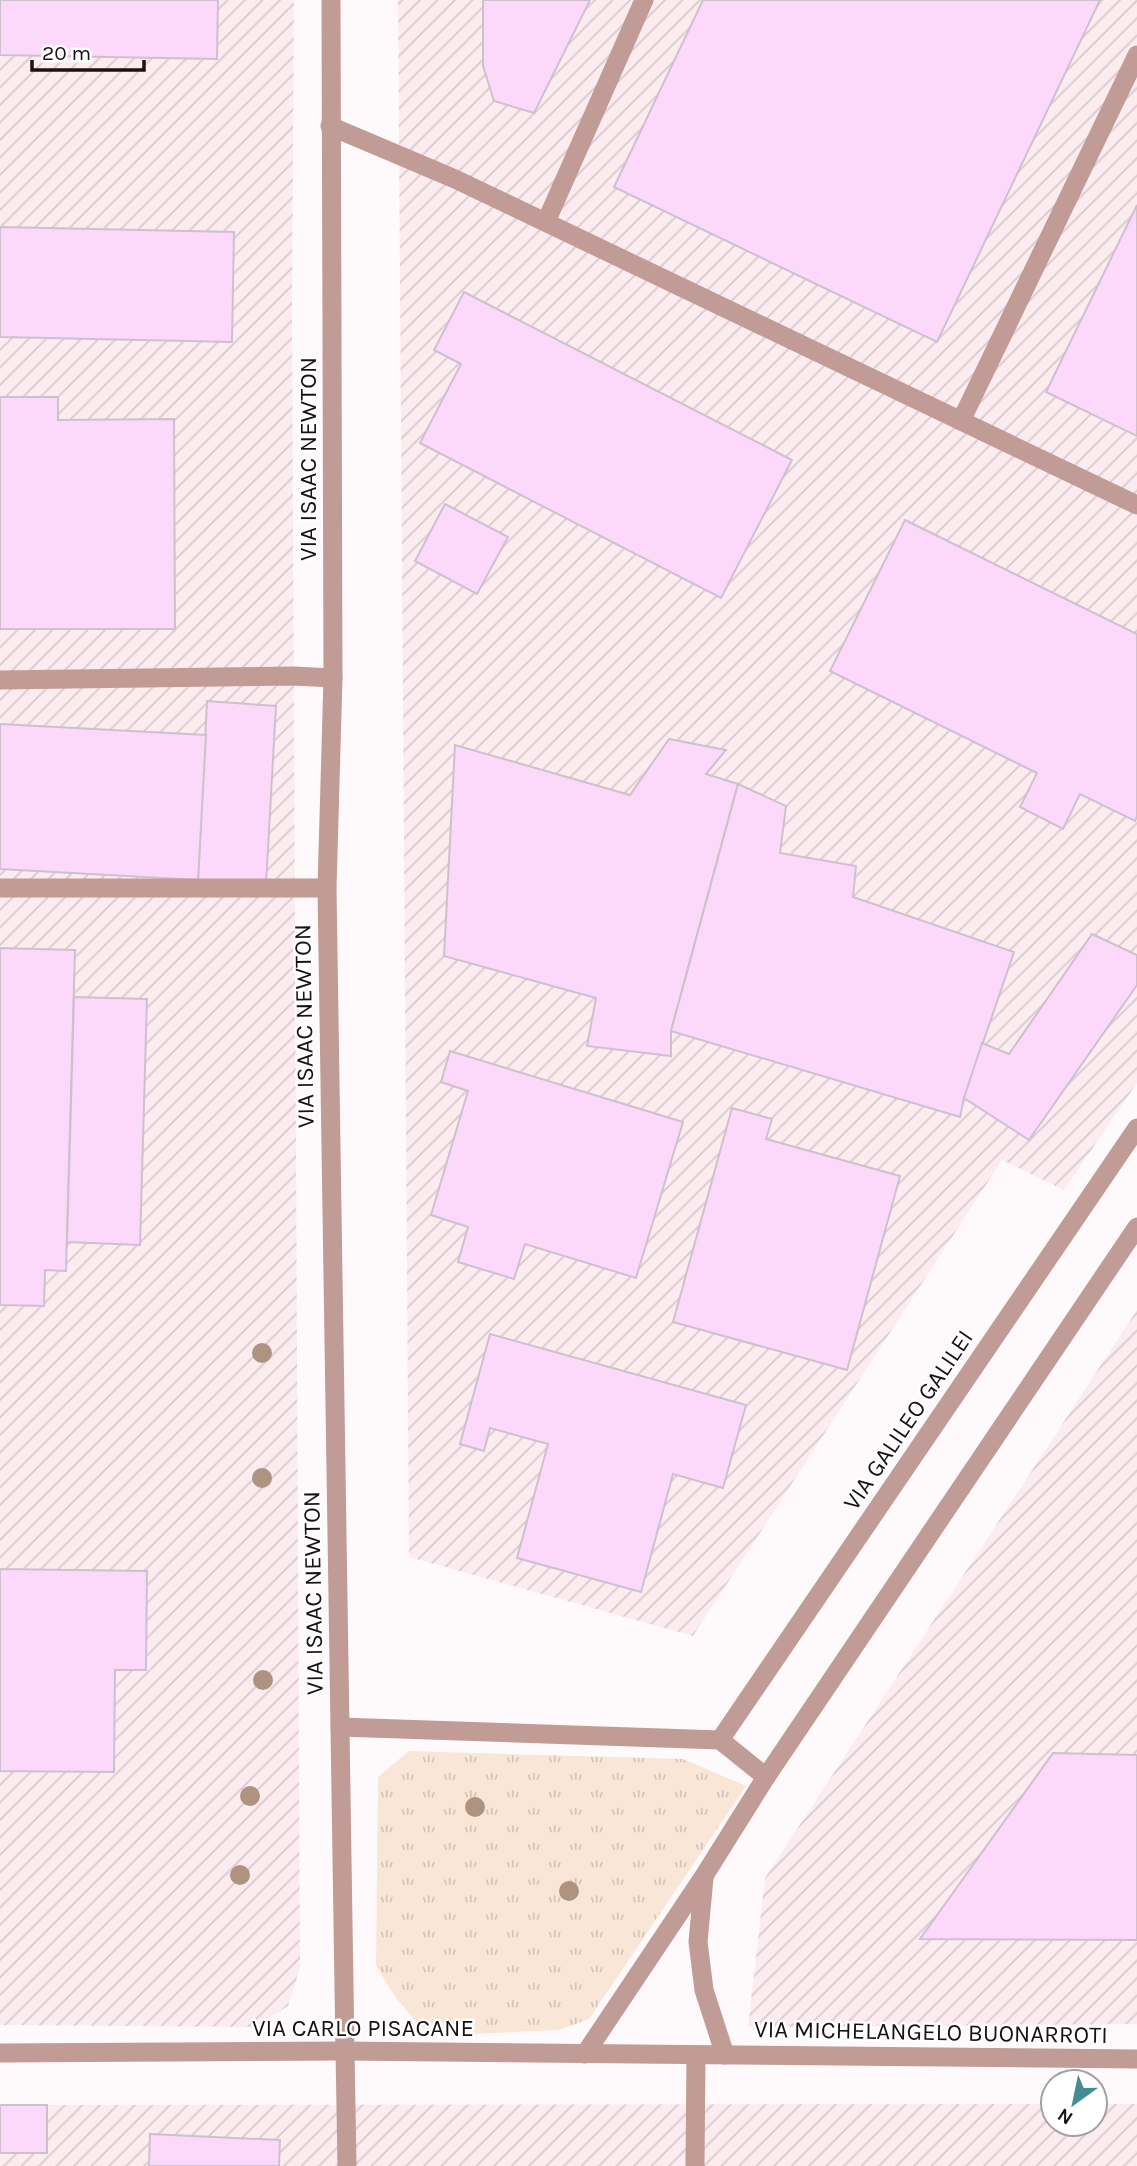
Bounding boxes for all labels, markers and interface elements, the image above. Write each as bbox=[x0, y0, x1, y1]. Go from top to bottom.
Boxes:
scale bar bbox=[32, 28, 144, 72]
text: 20 m bbox=[42, 41, 91, 65]
street label: VIA ISAAC NEWTON bbox=[294, 357, 322, 561]
street label: VIA ISAAC NEWTON bbox=[288, 924, 320, 1128]
street label: VIA GALILEO GALILEI bbox=[837, 1325, 979, 1515]
street label: VIA ISAAC NEWTON bbox=[297, 1491, 329, 1695]
street label: VIA CARLO PISACANE bbox=[252, 2014, 474, 2042]
street label: VIA MICHELANGELO BUONARROTI bbox=[754, 2015, 1108, 2049]
north arrow bbox=[1039, 2068, 1109, 2138]
text: N bbox=[1054, 2103, 1077, 2129]

